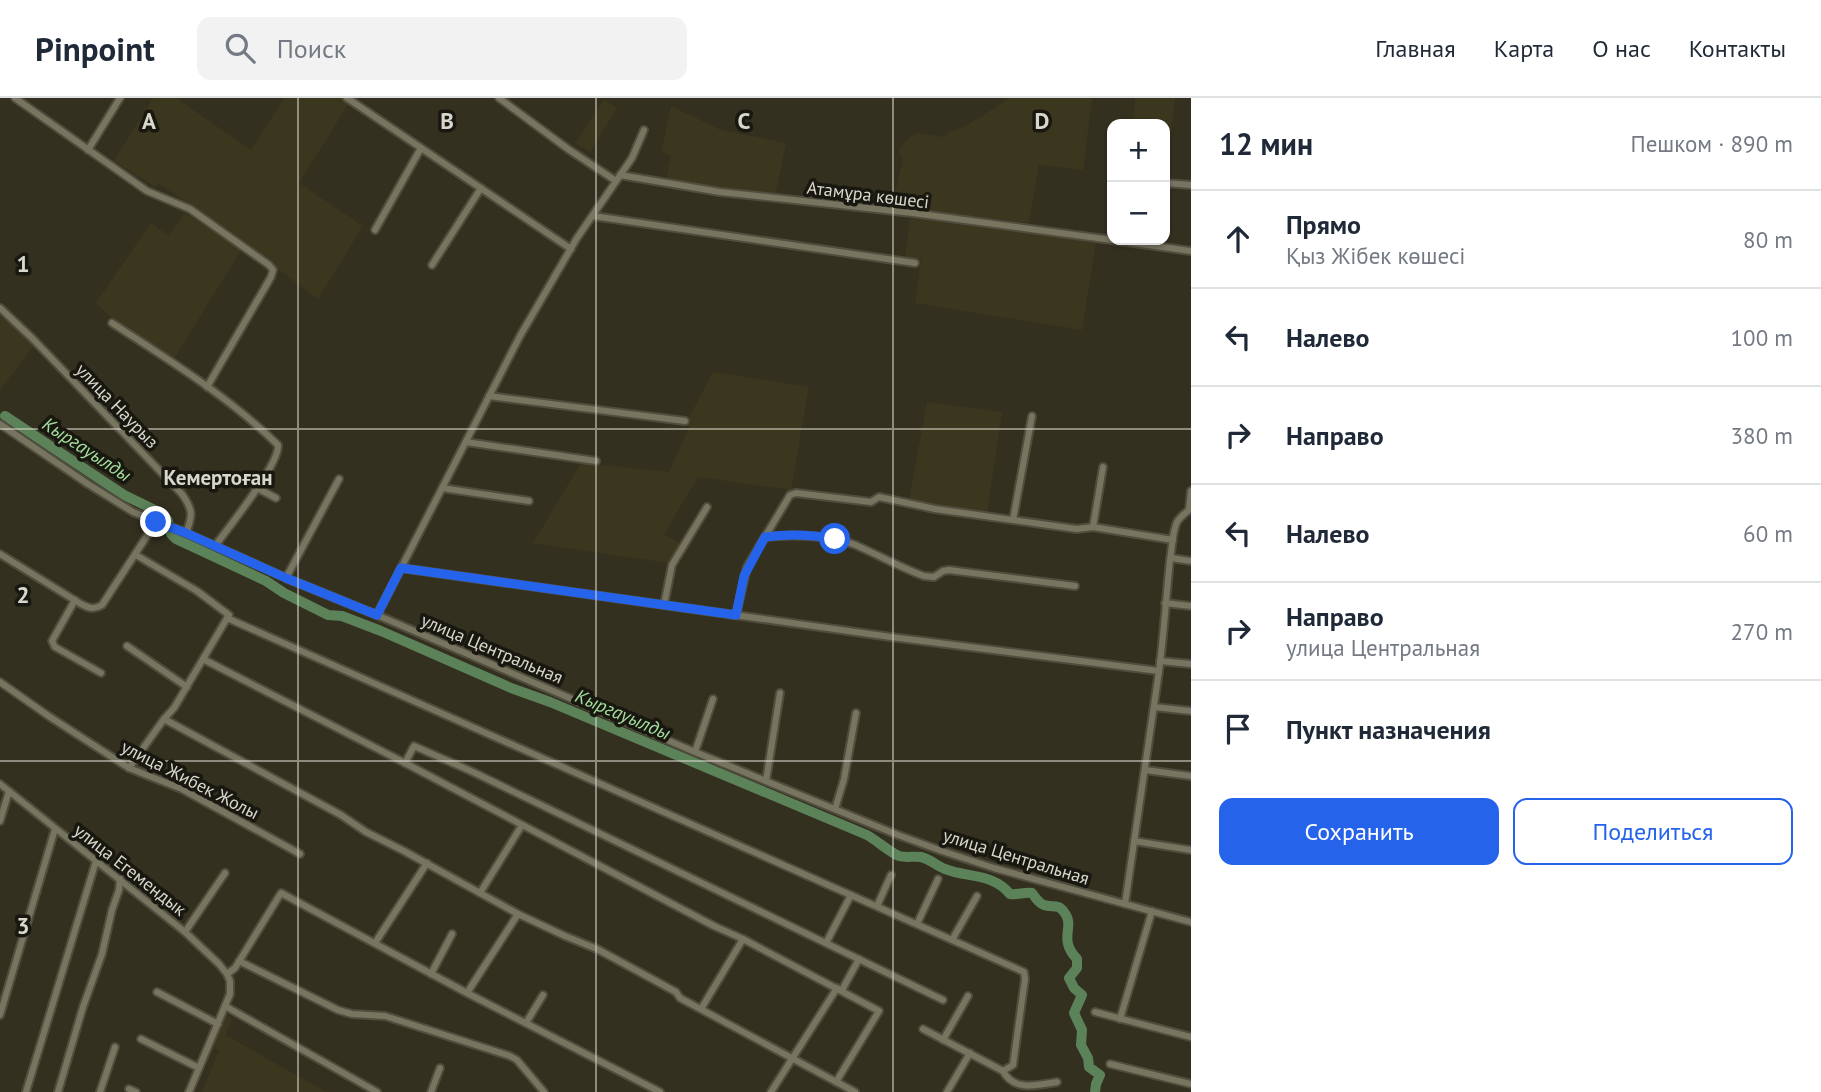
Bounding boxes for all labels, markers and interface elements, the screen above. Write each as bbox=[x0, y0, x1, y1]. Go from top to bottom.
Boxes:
search box bbox=[197, 17, 687, 80]
text: Pinpoint bbox=[35, 27, 155, 70]
icon: search bbox=[221, 29, 259, 67]
text: Поиск bbox=[277, 32, 346, 65]
text: Главная bbox=[1375, 33, 1456, 64]
text: Карта bbox=[1494, 33, 1554, 64]
text: О нас bbox=[1592, 33, 1651, 64]
text: Контакты bbox=[1689, 33, 1786, 64]
text: A bbox=[142, 106, 156, 135]
text: B bbox=[440, 106, 454, 135]
text: C bbox=[738, 106, 751, 135]
text: D bbox=[1035, 106, 1049, 135]
map controls bbox=[1107, 119, 1170, 245]
button: + bbox=[1107, 119, 1170, 182]
text: 12 мин bbox=[1219, 124, 1313, 163]
text: Пешком · 890 m bbox=[1630, 129, 1793, 158]
street label: Атамұра көшесі bbox=[806, 176, 931, 213]
button: − bbox=[1107, 182, 1170, 245]
text: Прямо bbox=[1286, 208, 1361, 241]
icon: ahead bbox=[1219, 220, 1257, 258]
text: 80 m bbox=[1743, 225, 1793, 254]
text: Қыз Жібек көшесі bbox=[1286, 241, 1465, 270]
text: 1 bbox=[16, 249, 30, 278]
icon: left bbox=[1219, 318, 1257, 356]
text: Налево bbox=[1286, 321, 1370, 354]
text: 100 m bbox=[1731, 323, 1793, 352]
street label: улица Наурыз bbox=[71, 358, 164, 453]
water label: Кыргауылды bbox=[38, 411, 136, 487]
icon: right bbox=[1219, 416, 1257, 454]
text: Направо bbox=[1286, 419, 1384, 452]
text: 380 m bbox=[1731, 421, 1793, 450]
district label: Кемертоған bbox=[163, 464, 273, 491]
route end bbox=[140, 506, 171, 537]
icon: left bbox=[1219, 514, 1257, 552]
text: Налево bbox=[1286, 517, 1370, 550]
text: 60 m bbox=[1743, 519, 1793, 548]
route start bbox=[819, 523, 850, 554]
text: 2 bbox=[16, 580, 30, 609]
text: Направо bbox=[1286, 600, 1384, 633]
street label: улица Центральная bbox=[418, 608, 567, 689]
icon: right bbox=[1219, 612, 1257, 650]
text: 270 m bbox=[1731, 617, 1793, 646]
text: улица Центральная bbox=[1286, 633, 1480, 662]
water label: Кыргауылды bbox=[572, 683, 674, 745]
icon: arrive bbox=[1219, 710, 1257, 748]
text: Пункт назначения bbox=[1286, 713, 1491, 746]
street label: улица Жибек Жолы bbox=[118, 735, 263, 824]
button: Сохранить bbox=[1219, 798, 1499, 865]
button: Поделиться bbox=[1513, 798, 1793, 865]
street label: улица Егемендык bbox=[69, 819, 191, 921]
street label: улица Центральная bbox=[940, 823, 1092, 890]
text: 3 bbox=[16, 911, 30, 940]

